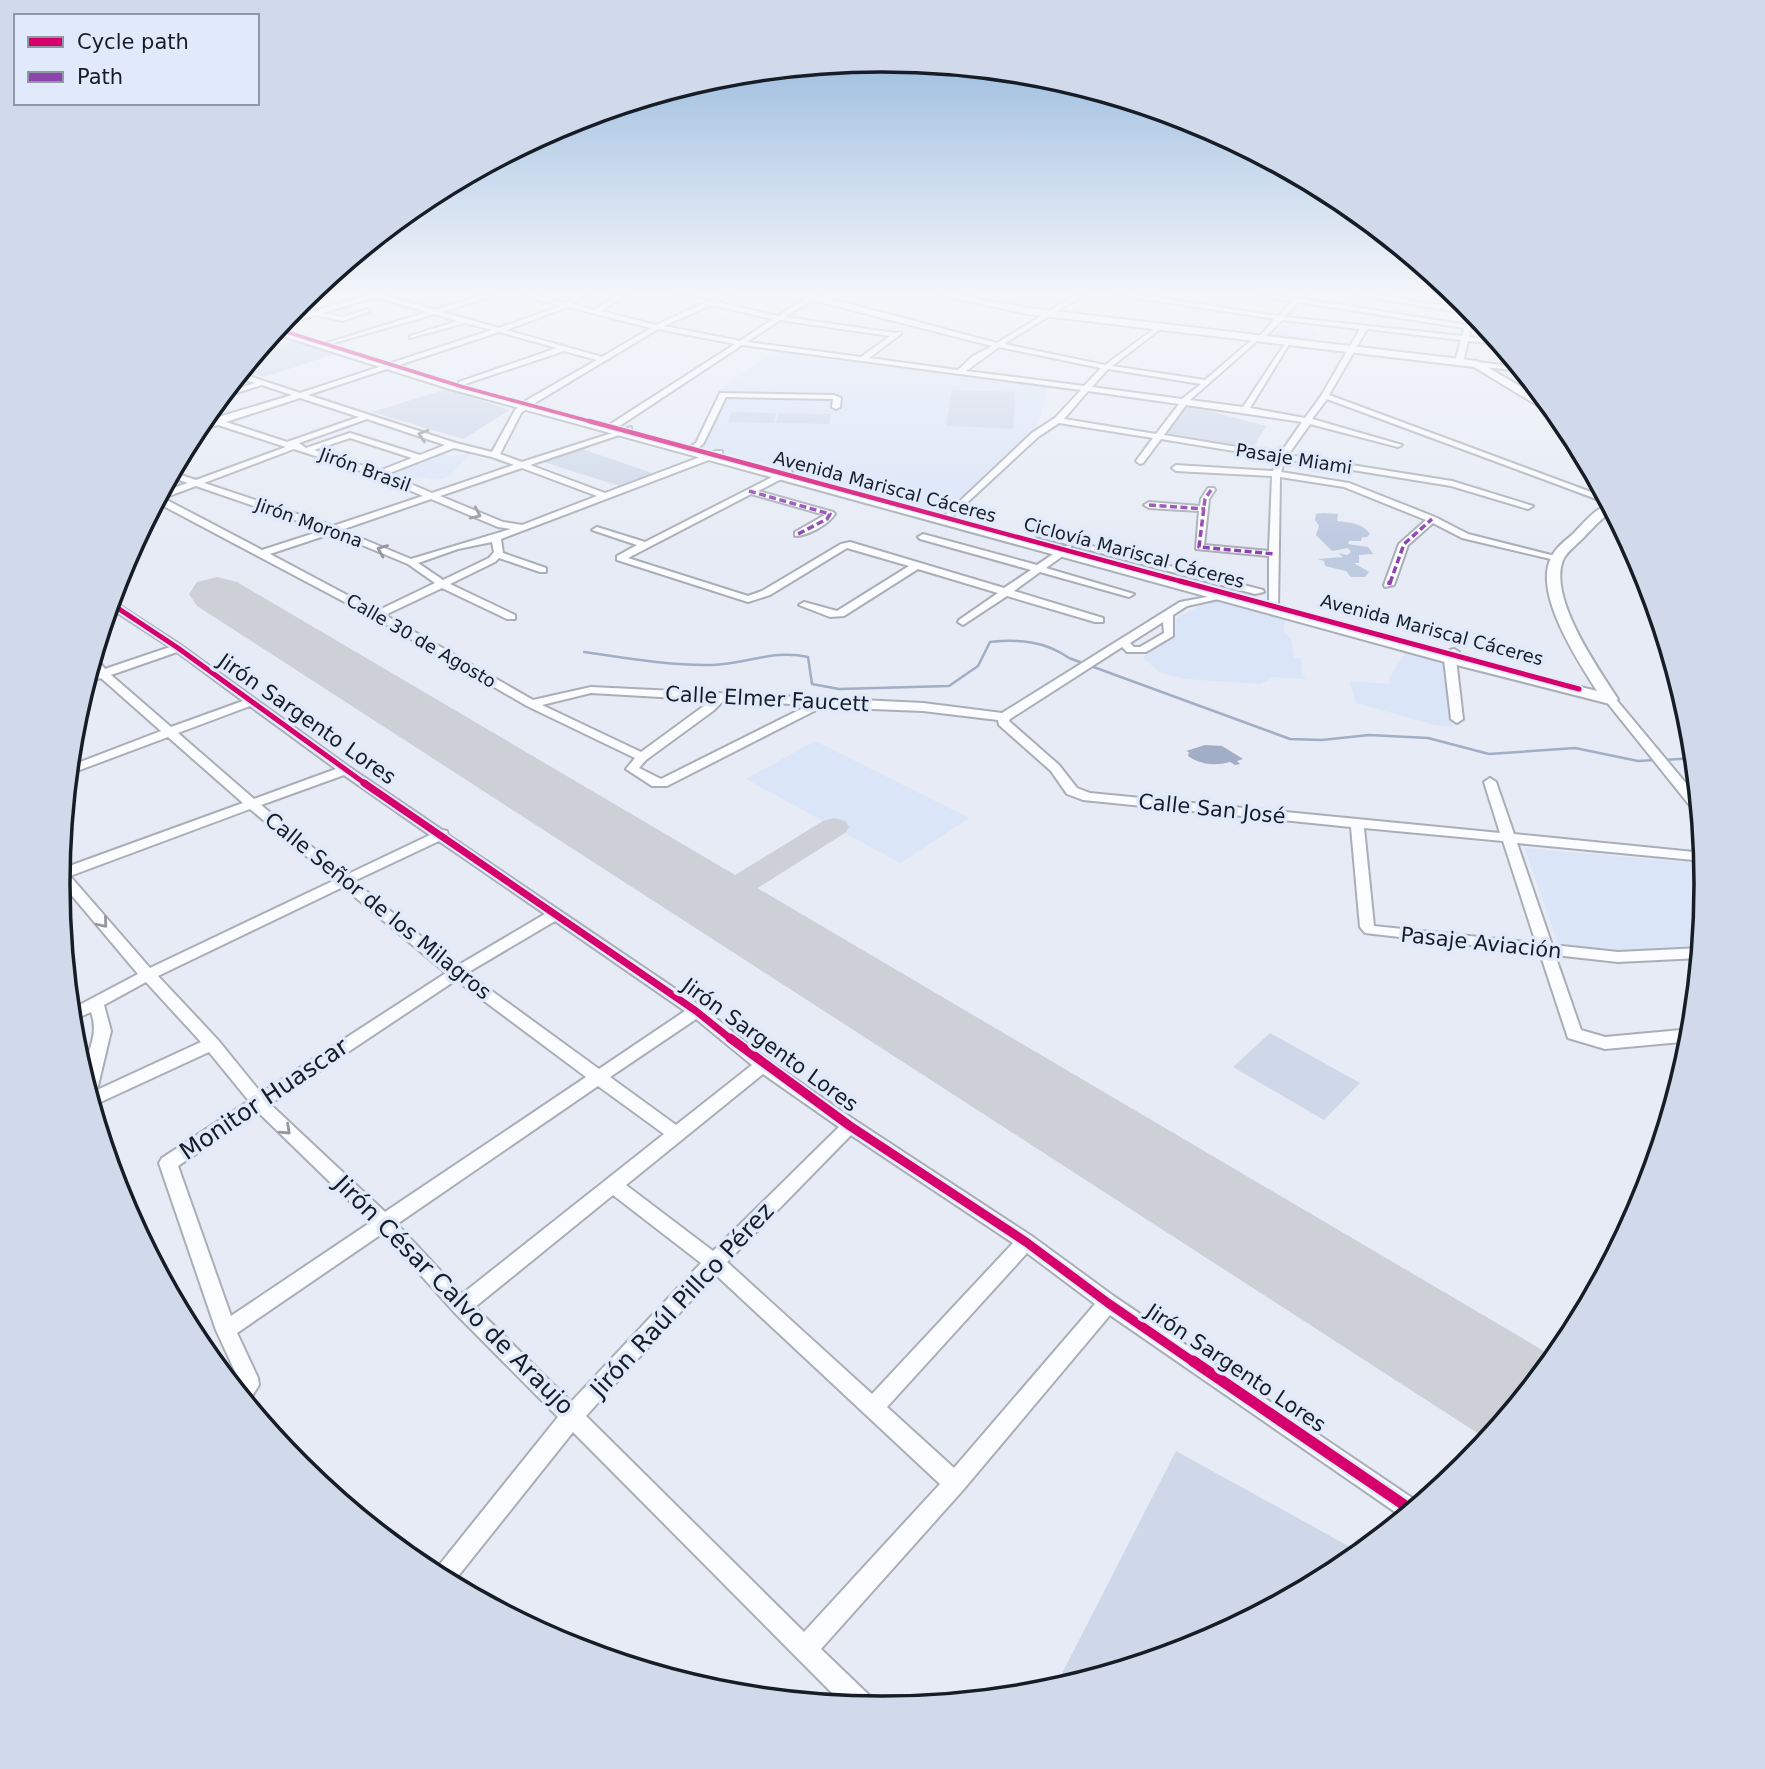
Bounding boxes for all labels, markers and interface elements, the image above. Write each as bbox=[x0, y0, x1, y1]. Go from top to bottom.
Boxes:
legend bbox=[14, 14, 259, 105]
text: Cycle path bbox=[77, 30, 189, 54]
text: Path bbox=[77, 65, 123, 89]
one-way arrow bbox=[418, 429, 430, 444]
street label: Pasaje Miami bbox=[1234, 439, 1354, 478]
street label: Jirón Brasil bbox=[316, 443, 414, 496]
street label: Avenida Mariscal Cáceres bbox=[772, 447, 999, 526]
street label: Jirón Morona bbox=[252, 493, 366, 552]
one-way arrow bbox=[469, 506, 481, 520]
street label: Ciclovía Mariscal Cáceres bbox=[1021, 513, 1247, 592]
one-way arrow bbox=[376, 545, 388, 559]
street label: Calle 30 de Agosto bbox=[343, 589, 500, 692]
street label: Avenida Mariscal Cáceres bbox=[1319, 590, 1546, 669]
street label: Jirón Sargento Lores bbox=[212, 648, 400, 789]
street label: Calle Elmer Faucett bbox=[665, 682, 869, 716]
street label: Calle San José bbox=[1137, 789, 1287, 829]
street label: Calle Señor de los Milagros bbox=[260, 807, 496, 1005]
one-way arrow bbox=[95, 915, 107, 928]
street label: Pasaje Aviación bbox=[1399, 923, 1563, 963]
street label: Jirón Sargento Lores bbox=[676, 972, 862, 1117]
street label: Monitor Huascar bbox=[174, 1032, 354, 1166]
one-way arrow bbox=[278, 1121, 291, 1134]
street label: Jirón César Calvo de Araujo bbox=[327, 1168, 579, 1420]
street label: Jirón Raúl Pillco Pérez bbox=[583, 1197, 779, 1404]
street label: Jirón Sargento Lores bbox=[1140, 1298, 1330, 1437]

